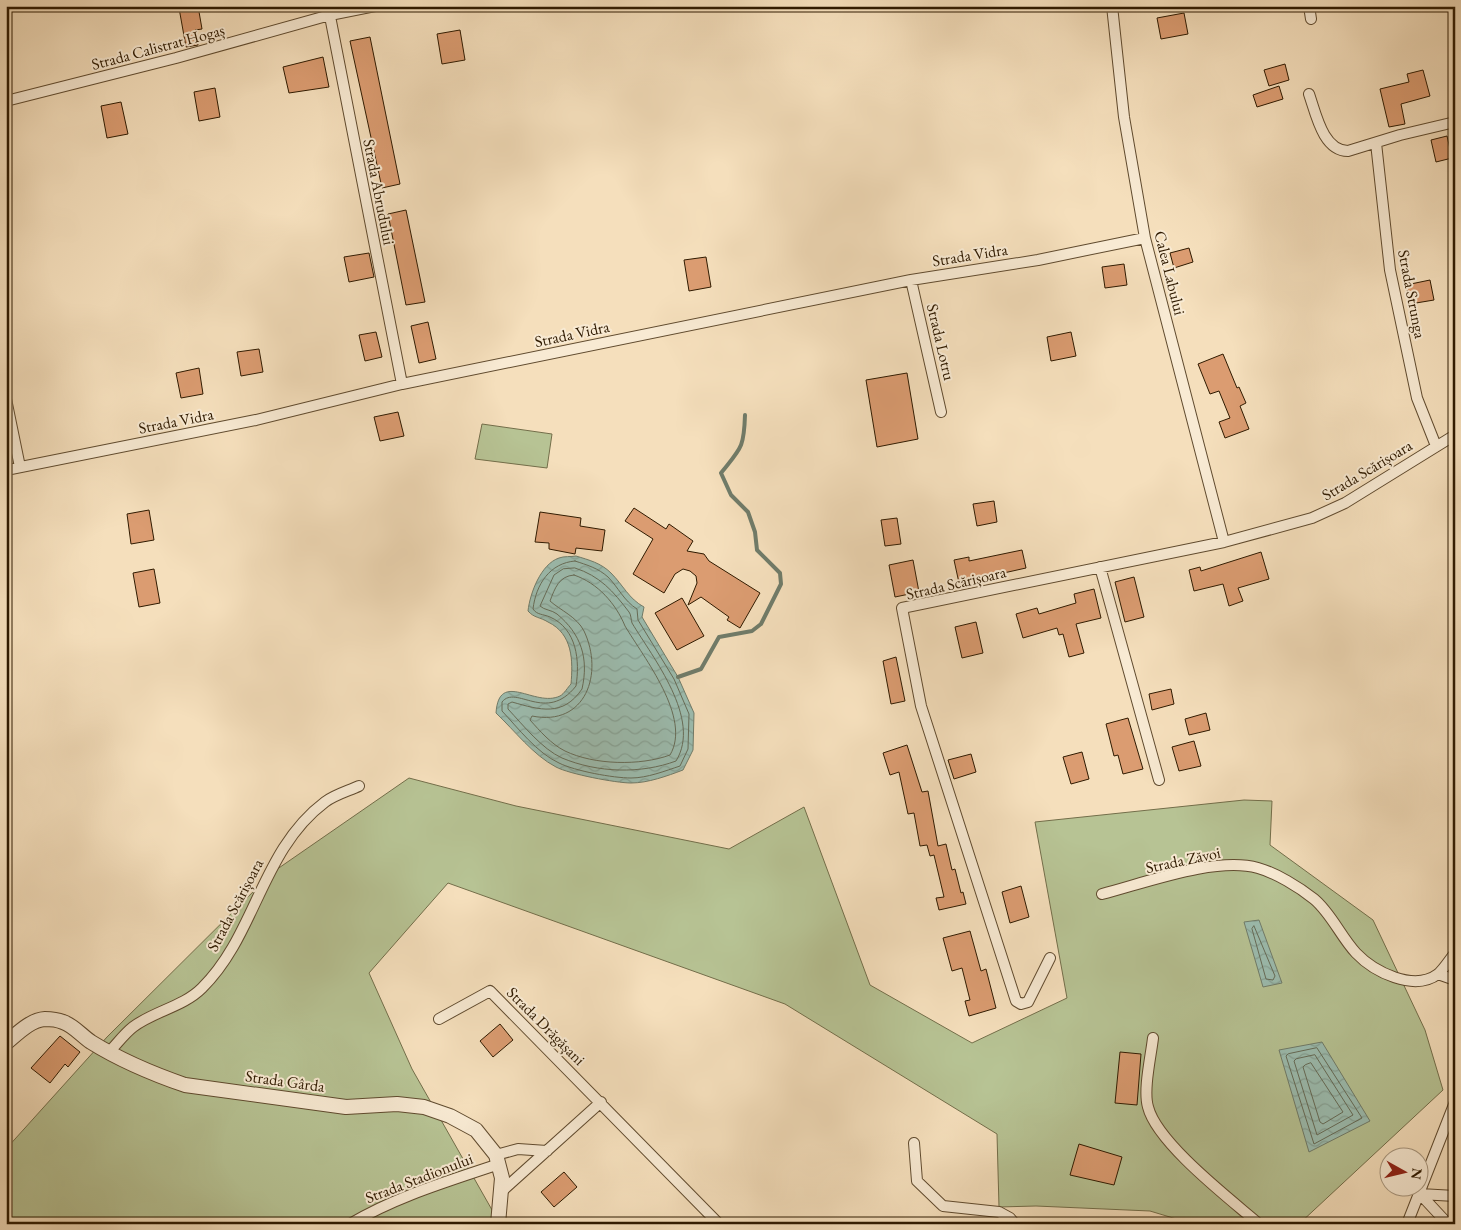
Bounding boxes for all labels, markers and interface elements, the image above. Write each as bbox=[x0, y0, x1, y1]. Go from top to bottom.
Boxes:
street label: Strada Calistrat Hogaș bbox=[89, 19, 227, 75]
street label: Strada Abrudului bbox=[358, 137, 400, 247]
street label: Calea Labului bbox=[1149, 229, 1191, 317]
street label: Strada Vidra bbox=[931, 239, 1010, 271]
street label: Strada Strunga bbox=[1393, 248, 1431, 341]
street label: Strada Lotru bbox=[922, 302, 960, 383]
street label: Strada Vidra bbox=[533, 316, 612, 352]
street label: Strada Vidra bbox=[137, 403, 216, 439]
street label: Strada Scărișoara bbox=[1318, 434, 1417, 505]
street label: Strada Scărișoara bbox=[904, 561, 1009, 605]
street label: Strada Zăvoi bbox=[1144, 842, 1222, 878]
street label: Strada Scărișoara bbox=[202, 854, 269, 955]
street label: Strada Drăgășani bbox=[502, 982, 590, 1070]
street label: Strada Gârda bbox=[244, 1065, 327, 1097]
street label: Strada Stadionului bbox=[362, 1148, 476, 1208]
north arrow bbox=[1378, 1148, 1428, 1198]
text: N bbox=[1407, 1167, 1427, 1181]

